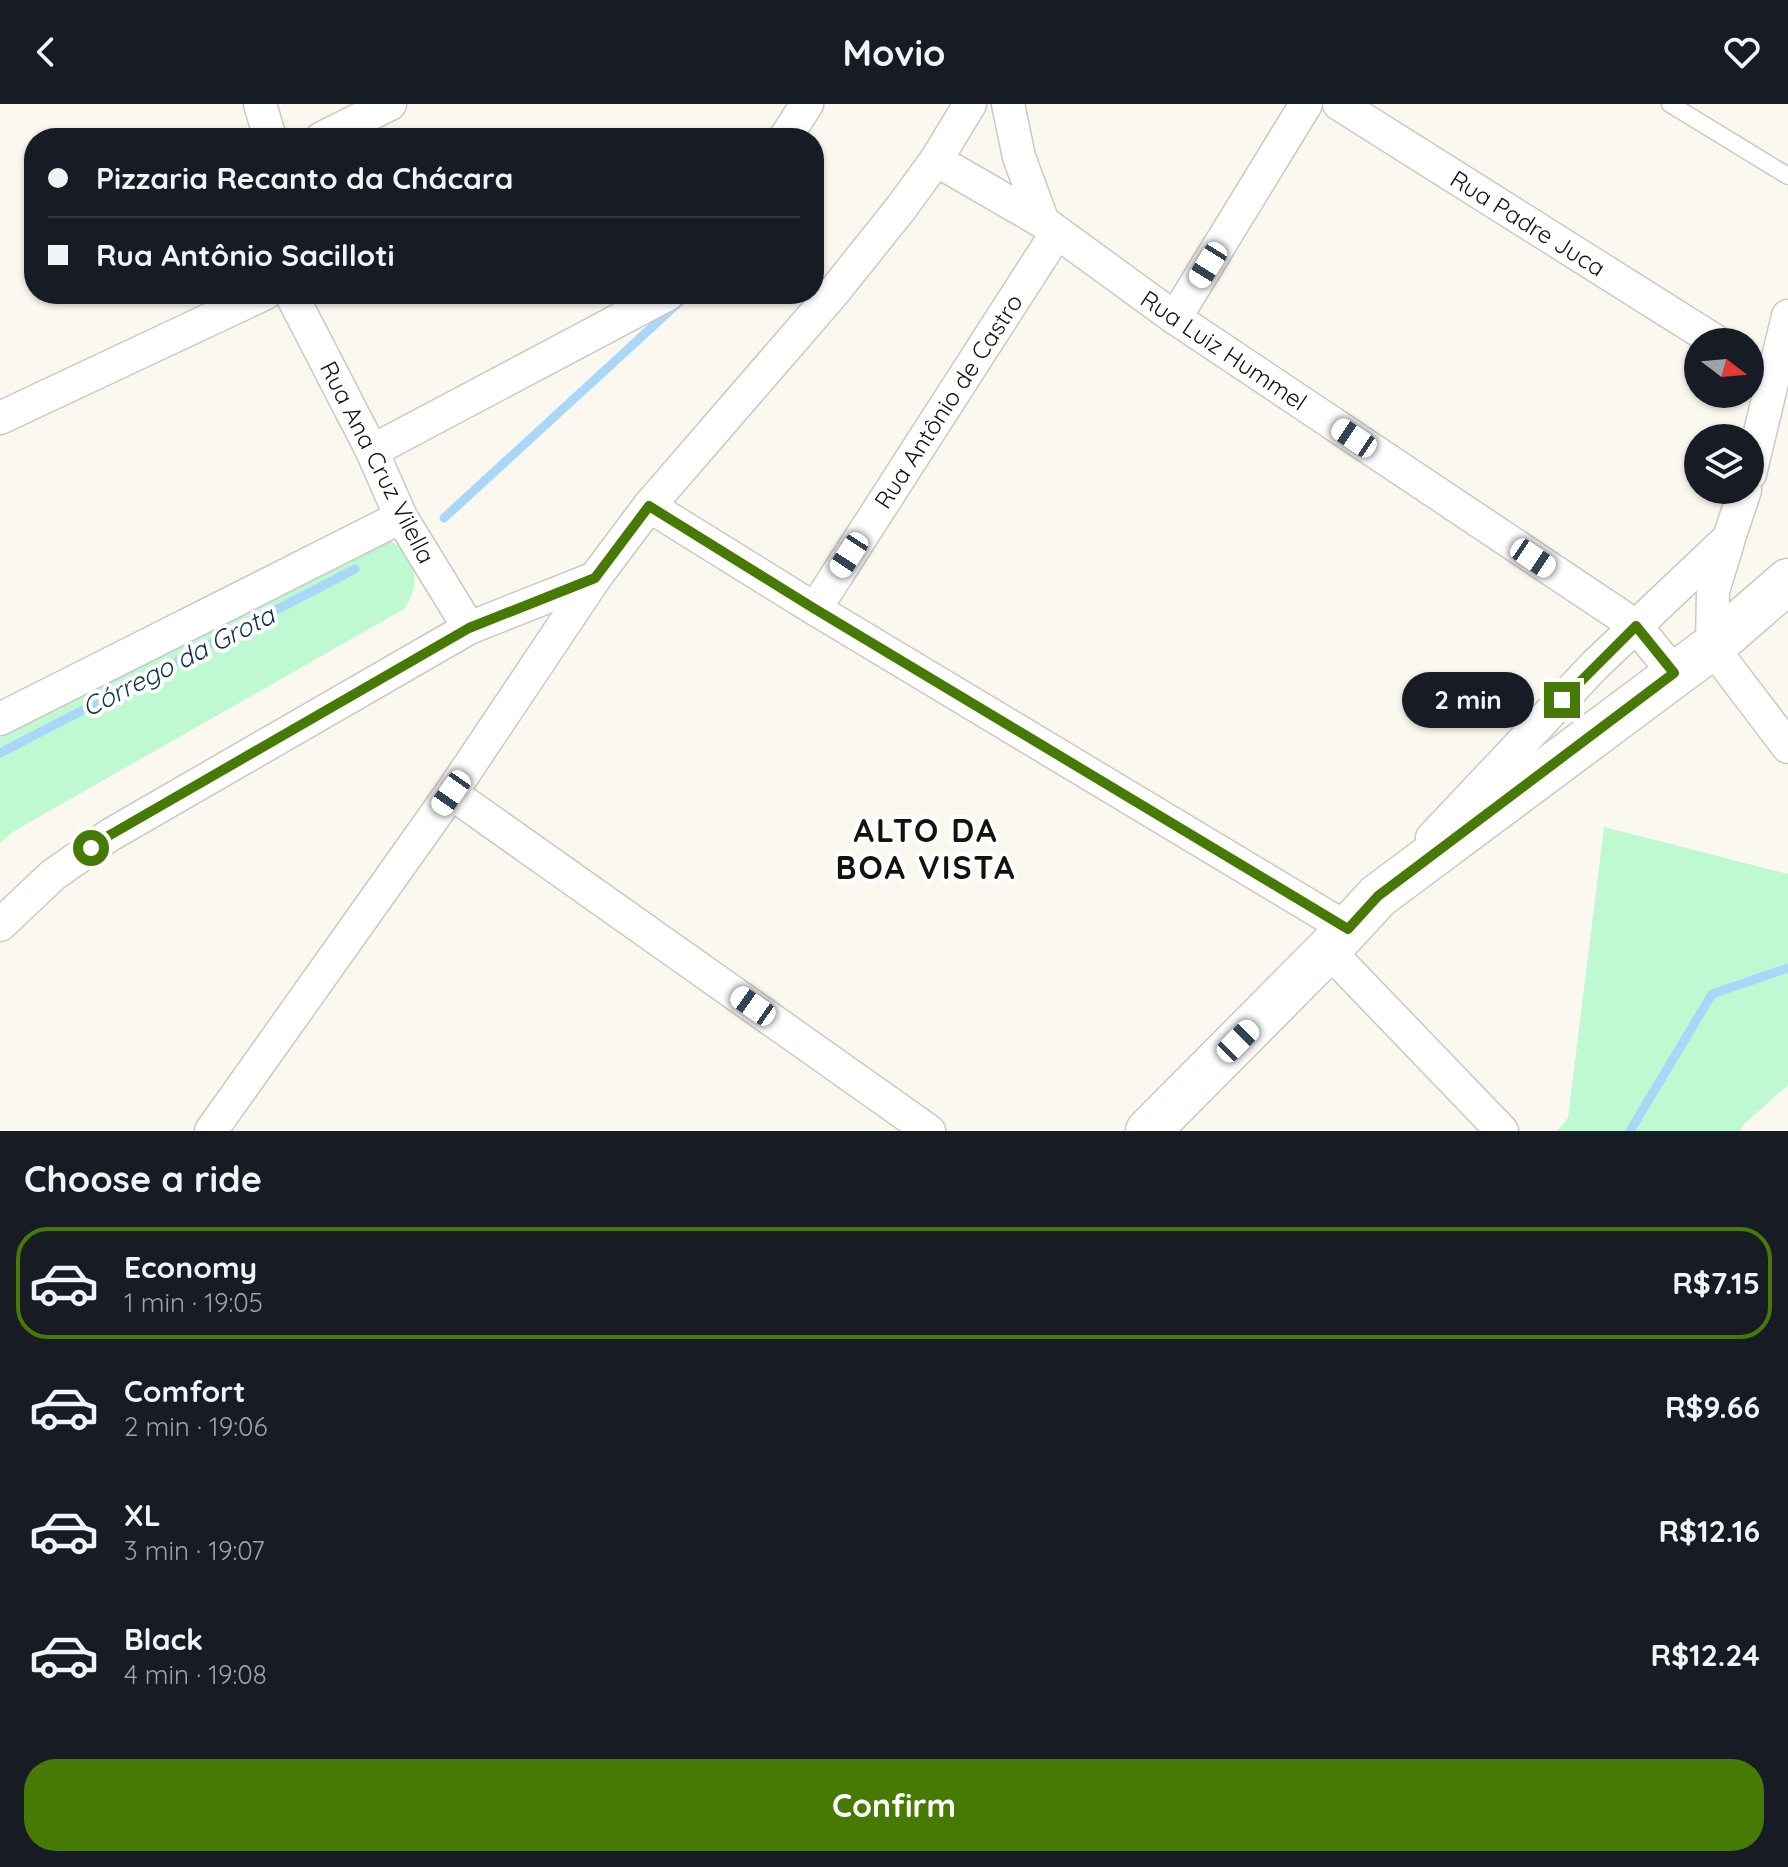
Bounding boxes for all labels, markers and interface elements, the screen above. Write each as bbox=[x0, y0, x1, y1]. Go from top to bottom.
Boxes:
icon: back bbox=[24, 30, 68, 74]
text: Movio bbox=[843, 30, 945, 75]
icon: heart bbox=[1720, 30, 1764, 74]
text: Pizzaria Recanto da Chácara bbox=[96, 159, 513, 197]
street label: Rua Padre Juca bbox=[1445, 163, 1611, 283]
text: Rua Antônio Sacilloti bbox=[96, 236, 395, 274]
car bbox=[1185, 238, 1231, 292]
street label: Rua Luiz Hummel bbox=[1135, 283, 1313, 417]
street label: Rua Antônio de Castro bbox=[867, 288, 1029, 514]
north arrow bbox=[1684, 328, 1764, 408]
map controls bbox=[1684, 328, 1764, 504]
street label: Rua Ana Cruz Vilella bbox=[314, 356, 442, 568]
car bbox=[1327, 415, 1381, 461]
button: layers bbox=[1684, 424, 1764, 504]
car bbox=[826, 528, 872, 582]
car bbox=[1506, 535, 1560, 581]
water label: Córrego da Grota bbox=[76, 598, 281, 724]
callout: 2 min bbox=[1402, 672, 1534, 728]
route end bbox=[1544, 682, 1580, 718]
text: 2 min bbox=[1434, 683, 1502, 716]
car bbox=[427, 766, 475, 820]
district label: ALTO DA BOA VISTA bbox=[836, 810, 1016, 887]
route start bbox=[73, 830, 109, 866]
car bbox=[726, 982, 780, 1030]
car bbox=[1213, 1016, 1263, 1066]
text: Choose a ride bbox=[24, 1156, 262, 1201]
icon: car bbox=[28, 1247, 100, 1319]
text: Economy bbox=[124, 1248, 257, 1286]
text: R$7.15 bbox=[1672, 1264, 1760, 1302]
text: 1 min · 19:05 bbox=[124, 1286, 263, 1319]
icon: car bbox=[28, 1371, 100, 1443]
text: Comfort bbox=[124, 1372, 245, 1410]
text: R$9.66 bbox=[1665, 1388, 1760, 1426]
text: 2 min · 19:06 bbox=[124, 1410, 268, 1443]
icon: car bbox=[28, 1495, 100, 1567]
text: XL bbox=[124, 1496, 161, 1534]
text: R$12.16 bbox=[1659, 1512, 1760, 1550]
text: 3 min · 19:07 bbox=[124, 1534, 265, 1567]
icon: car bbox=[28, 1619, 100, 1691]
text: Black bbox=[124, 1620, 203, 1658]
text: R$12.24 bbox=[1651, 1636, 1760, 1674]
text: 4 min · 19:08 bbox=[124, 1658, 267, 1691]
button: Confirm bbox=[24, 1759, 1764, 1851]

